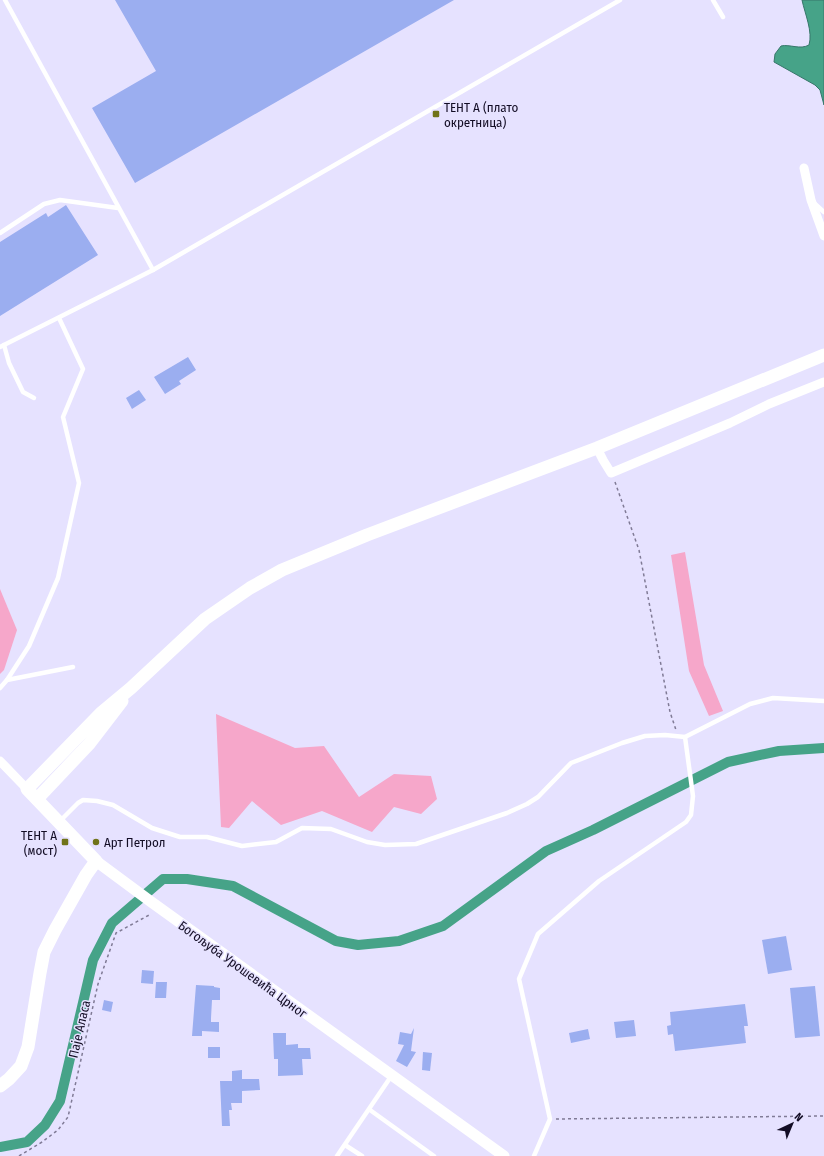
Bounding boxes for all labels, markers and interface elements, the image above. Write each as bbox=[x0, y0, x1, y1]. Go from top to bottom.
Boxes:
place label: ТЕНТ А (плато окретница) bbox=[444, 100, 518, 130]
marker: ТЕНТ А (плато окретница) bbox=[431, 109, 441, 119]
place label: ТЕНТ А (мост) bbox=[21, 828, 57, 858]
place label: Арт Петрол bbox=[104, 835, 165, 850]
marker: ТЕНТ А (мост) bbox=[60, 837, 70, 847]
marker: Арт Петрол bbox=[91, 837, 101, 847]
street label: Богољуба Урошевића Црног bbox=[176, 918, 310, 1021]
street label: Паје Аласа bbox=[66, 999, 93, 1059]
north arrow bbox=[772, 1104, 812, 1144]
text: N bbox=[792, 1110, 805, 1124]

